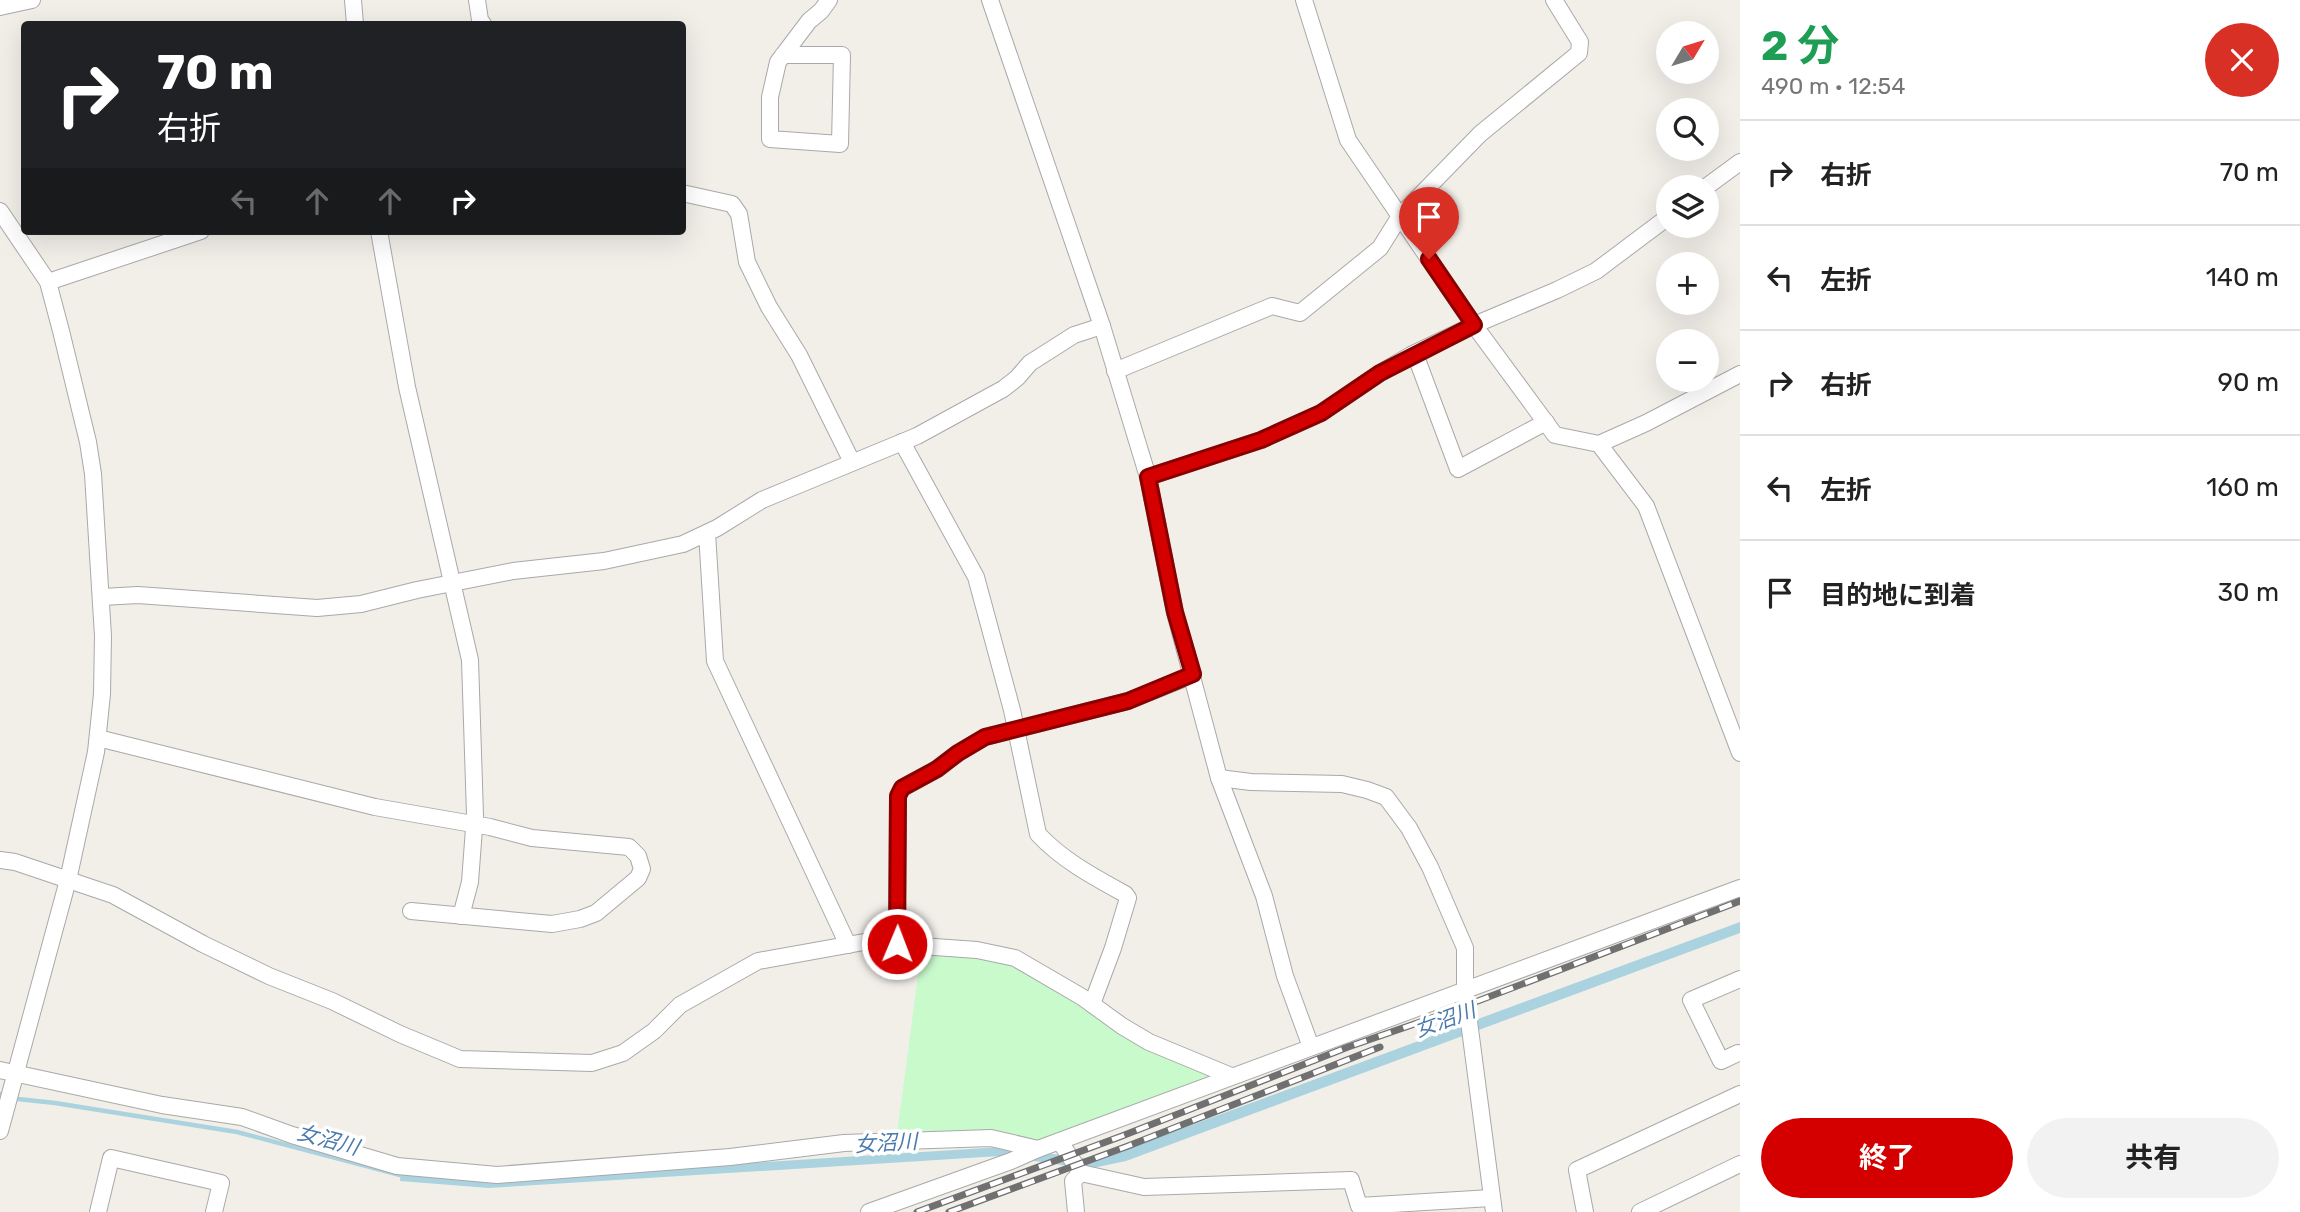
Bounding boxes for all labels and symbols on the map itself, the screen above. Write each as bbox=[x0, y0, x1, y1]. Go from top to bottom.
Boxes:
north arrow bbox=[1656, 21, 1718, 84]
pin bbox=[1399, 187, 1459, 259]
position arrow bbox=[860, 907, 934, 981]
water label: 女沼川 bbox=[1411, 996, 1481, 1042]
water label: 女沼川 bbox=[294, 1119, 364, 1160]
water label: 女沼川 bbox=[854, 1128, 920, 1157]

